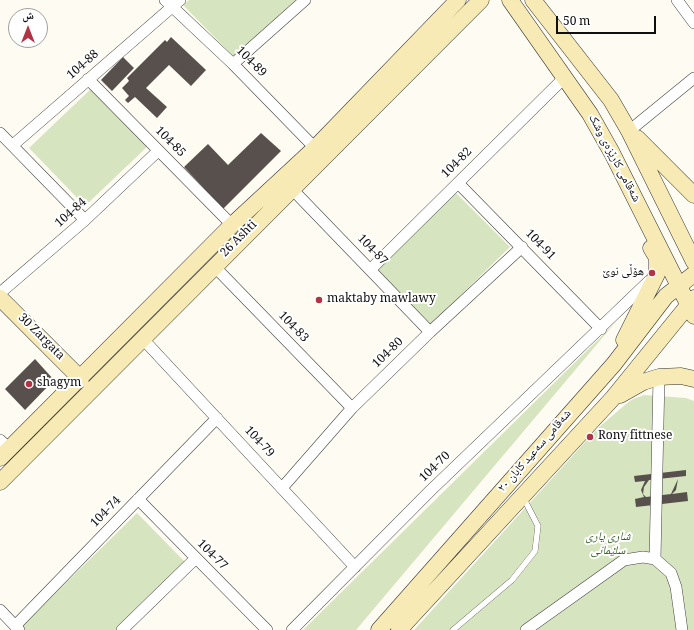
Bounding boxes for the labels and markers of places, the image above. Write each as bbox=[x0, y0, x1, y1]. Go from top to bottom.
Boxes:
place label: ھۆڵی نوێ bbox=[603, 266, 644, 280]
marker: ھۆڵی نوێ bbox=[647, 268, 657, 278]
place label: maktaby mawlawy bbox=[327, 293, 436, 307]
marker: maktaby mawlawy bbox=[314, 295, 324, 305]
place label: shagym bbox=[37, 377, 81, 391]
marker: shagym bbox=[24, 379, 34, 389]
place label: Rony fittnese bbox=[598, 430, 672, 444]
marker: Rony fittnese bbox=[585, 432, 595, 442]

